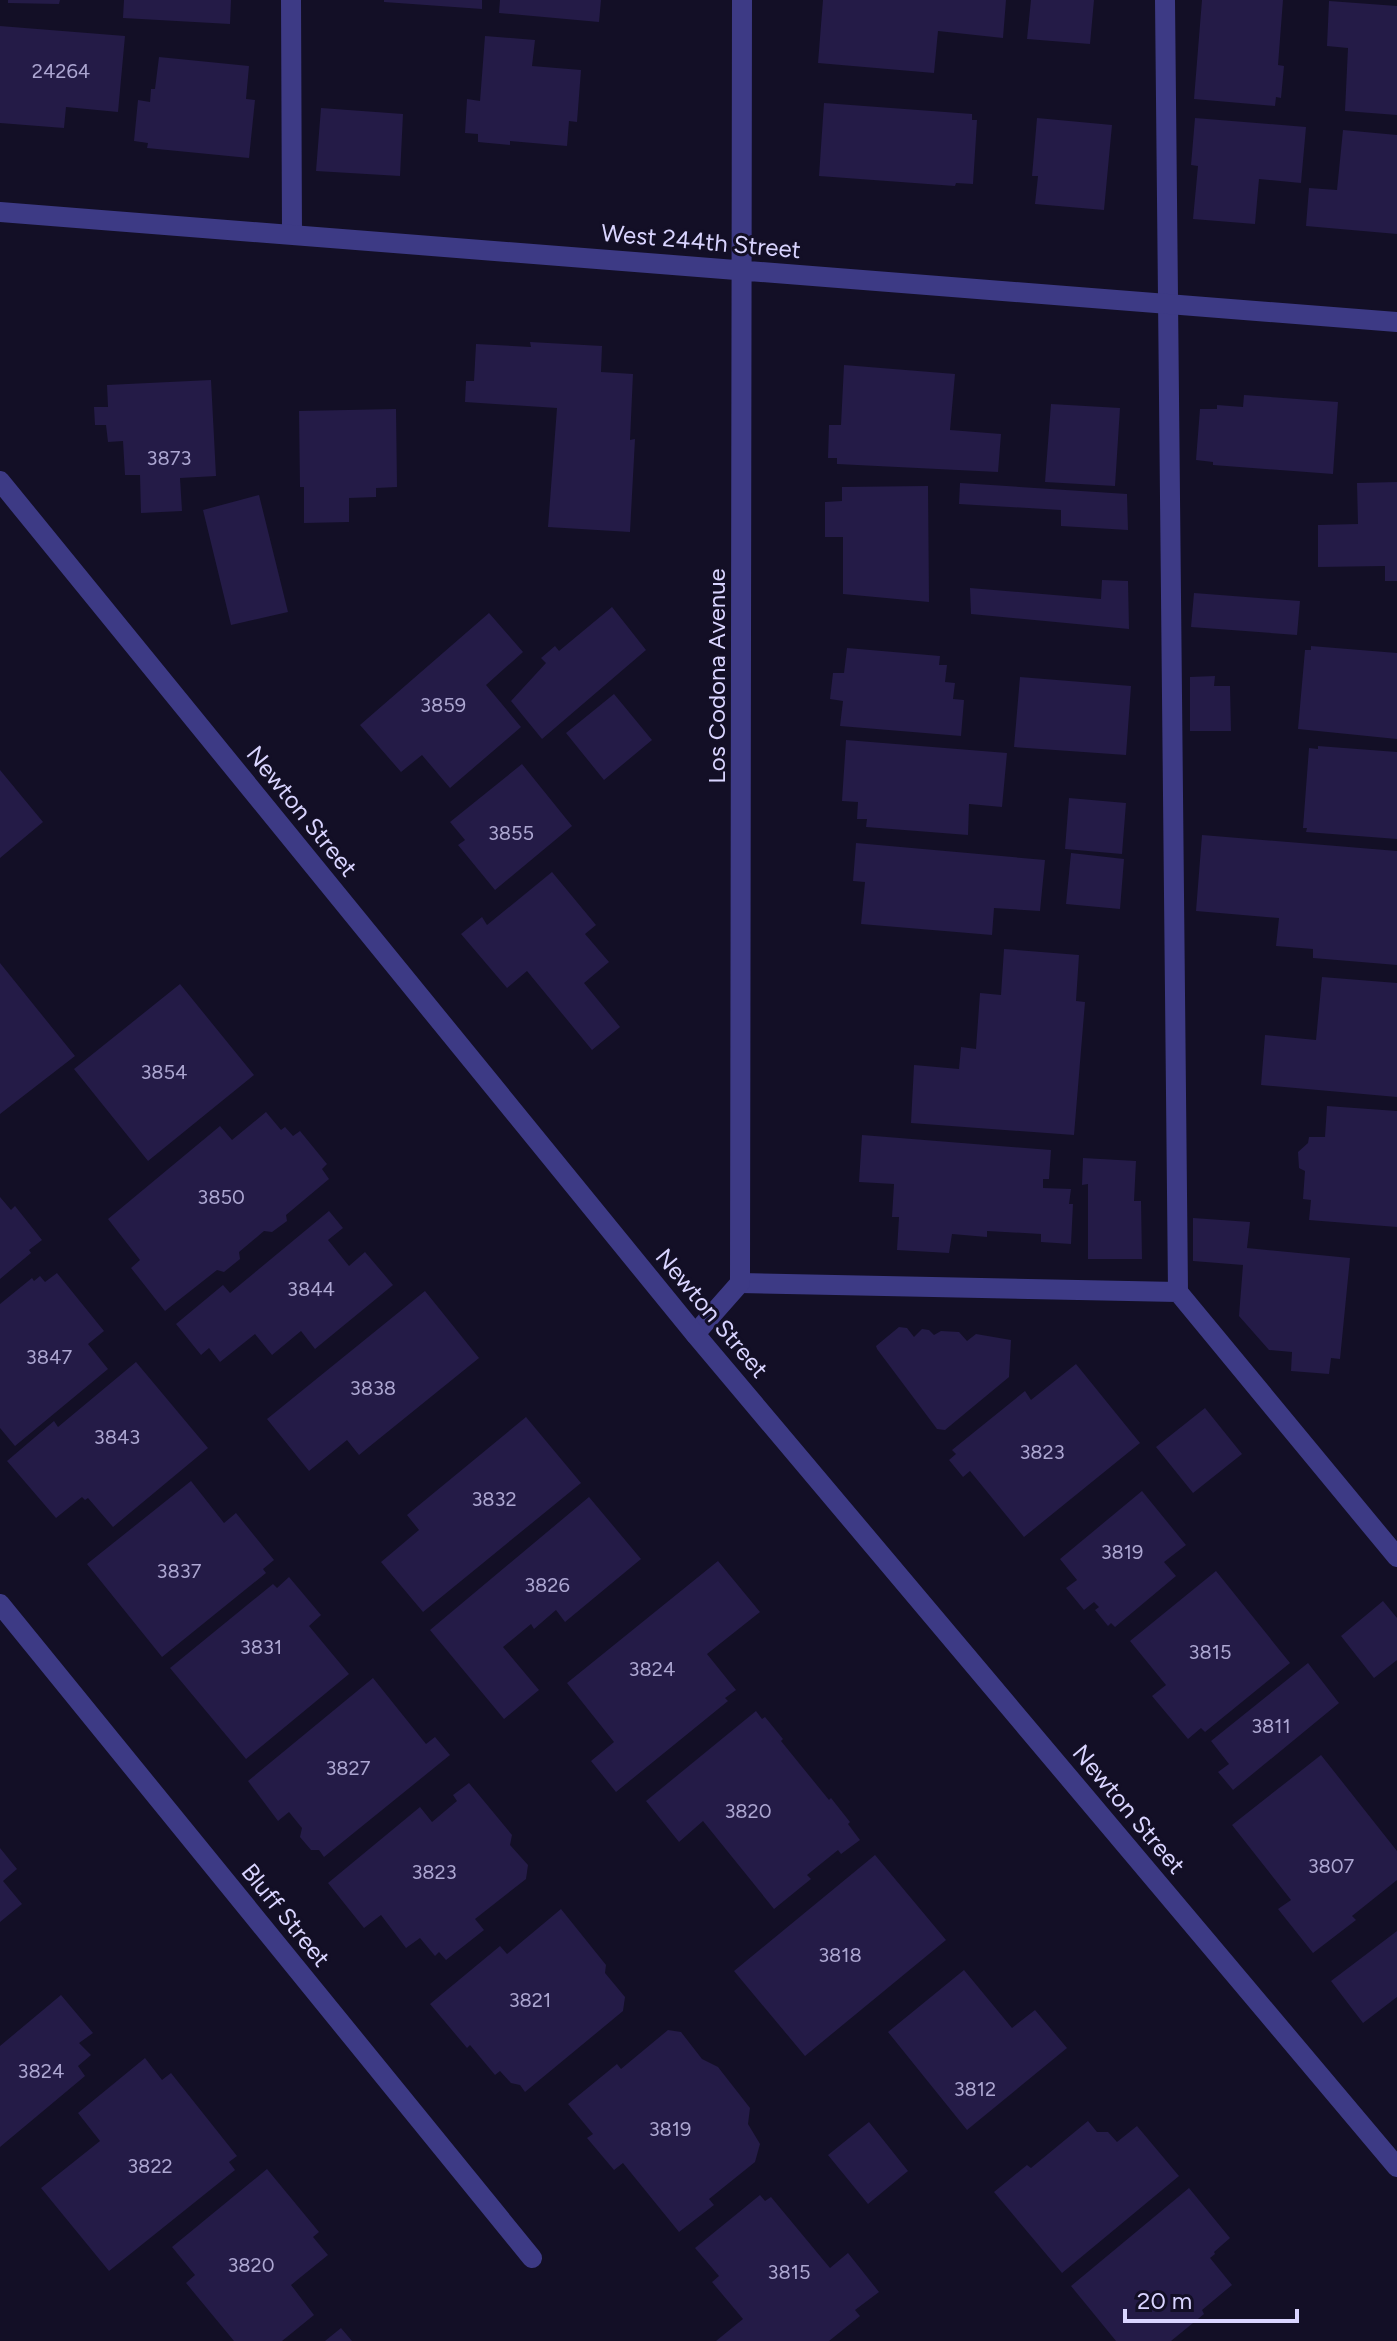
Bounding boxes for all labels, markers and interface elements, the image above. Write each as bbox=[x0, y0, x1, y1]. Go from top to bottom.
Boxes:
house number: 24264 bbox=[32, 59, 90, 83]
street label: West 244th Street bbox=[600, 218, 802, 264]
house number: 3873 bbox=[147, 446, 191, 470]
street label: Los Codona Avenue bbox=[702, 568, 731, 784]
house number: 3859 bbox=[420, 693, 466, 717]
street label: Newton Street bbox=[240, 740, 364, 882]
house number: 3855 bbox=[488, 821, 534, 845]
house number: 3854 bbox=[140, 1060, 188, 1084]
house number: 3850 bbox=[197, 1185, 245, 1209]
street label: Newton Street bbox=[650, 1243, 774, 1383]
house number: 3844 bbox=[287, 1277, 335, 1301]
house number: 3847 bbox=[26, 1345, 72, 1369]
house number: 3838 bbox=[350, 1376, 396, 1400]
house number: 3843 bbox=[94, 1425, 140, 1449]
house number: 3823 bbox=[1019, 1440, 1065, 1464]
house number: 3832 bbox=[471, 1487, 517, 1511]
house number: 3819 bbox=[1101, 1540, 1143, 1564]
house number: 3837 bbox=[157, 1559, 202, 1583]
house number: 3826 bbox=[524, 1573, 570, 1597]
house number: 3831 bbox=[240, 1635, 282, 1659]
house number: 3815 bbox=[1189, 1640, 1231, 1664]
house number: 3824 bbox=[629, 1657, 675, 1681]
house number: 3811 bbox=[1251, 1714, 1291, 1738]
street label: Newton Street bbox=[1067, 1739, 1191, 1879]
house number: 3827 bbox=[325, 1756, 371, 1780]
house number: 3820 bbox=[724, 1799, 772, 1823]
house number: 3807 bbox=[1308, 1854, 1355, 1878]
street label: Bluff Street bbox=[236, 1858, 336, 1972]
house number: 3823 bbox=[411, 1860, 457, 1884]
house number: 3818 bbox=[818, 1943, 862, 1967]
house number: 3821 bbox=[509, 1988, 551, 2012]
house number: 3824 bbox=[18, 2059, 64, 2083]
house number: 3812 bbox=[954, 2077, 996, 2101]
house number: 3819 bbox=[649, 2117, 691, 2141]
house number: 3822 bbox=[127, 2154, 173, 2178]
house number: 3820 bbox=[227, 2253, 275, 2277]
house number: 3815 bbox=[768, 2260, 810, 2284]
scale bar bbox=[1125, 2273, 1297, 2323]
text: 20 m bbox=[1137, 2286, 1192, 2315]

